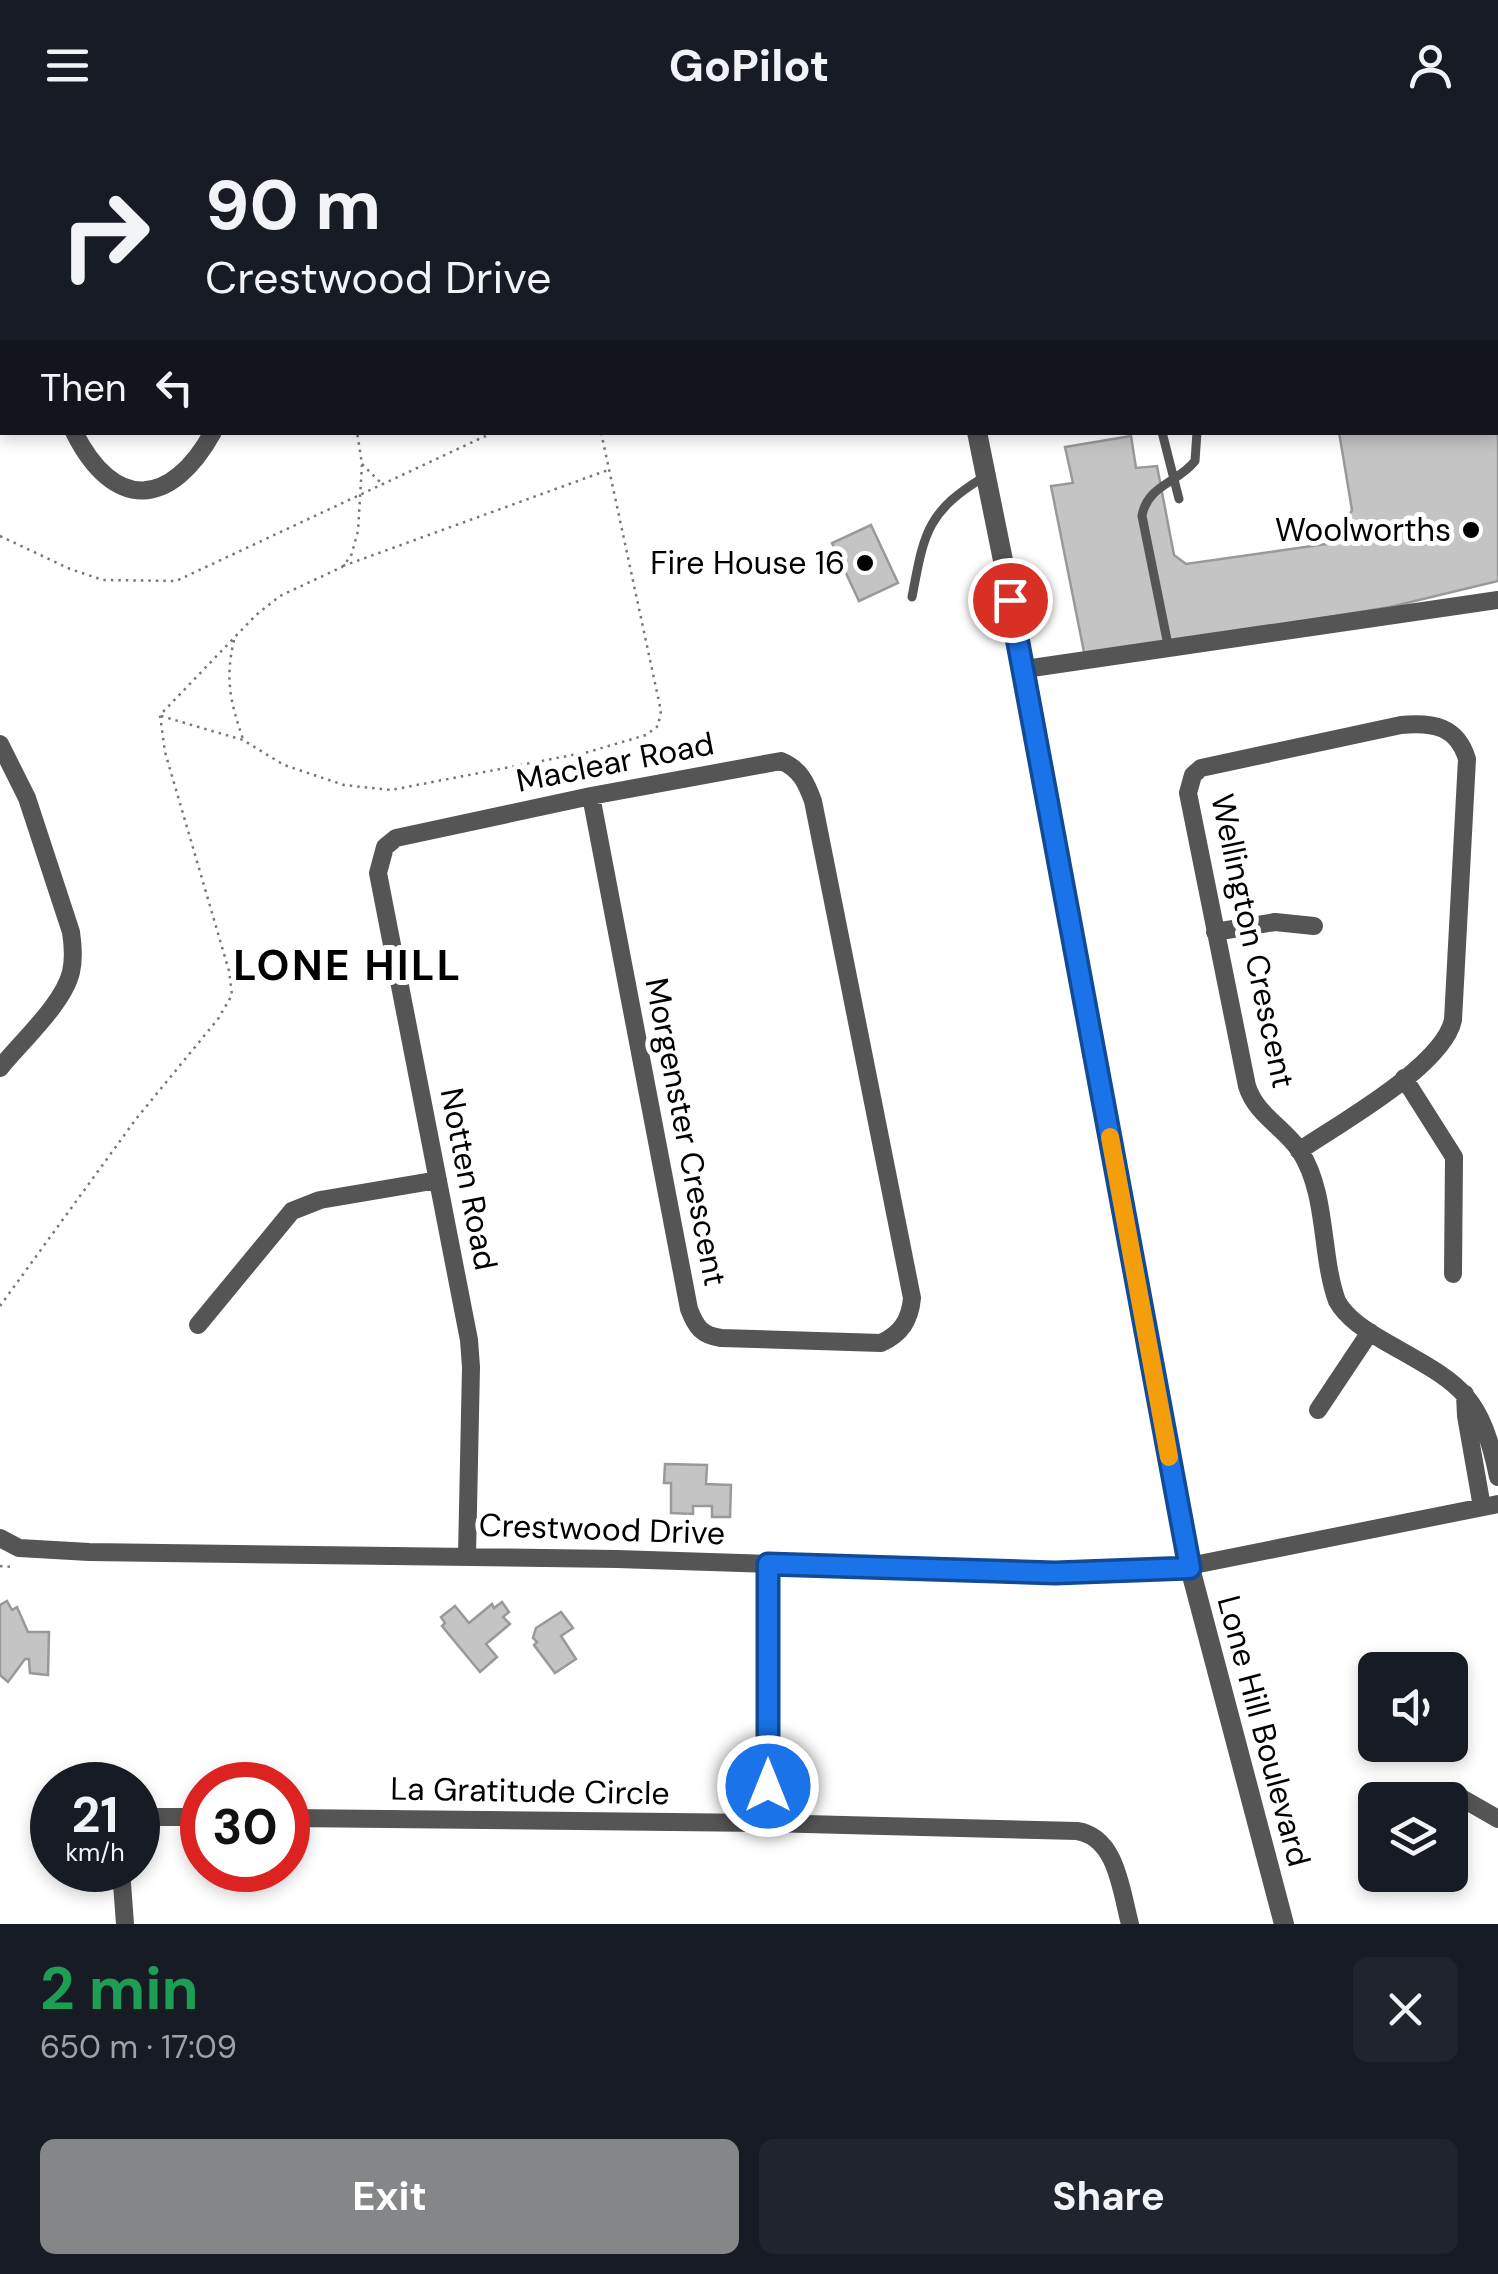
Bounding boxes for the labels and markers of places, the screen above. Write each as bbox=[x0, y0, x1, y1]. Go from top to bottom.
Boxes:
place label: Woolworths bbox=[1275, 509, 1451, 551]
marker: Woolworths bbox=[1460, 519, 1482, 541]
place label: Fire House 16 bbox=[650, 542, 845, 584]
marker: Fire House 16 bbox=[854, 552, 876, 574]
pin bbox=[968, 558, 1053, 643]

